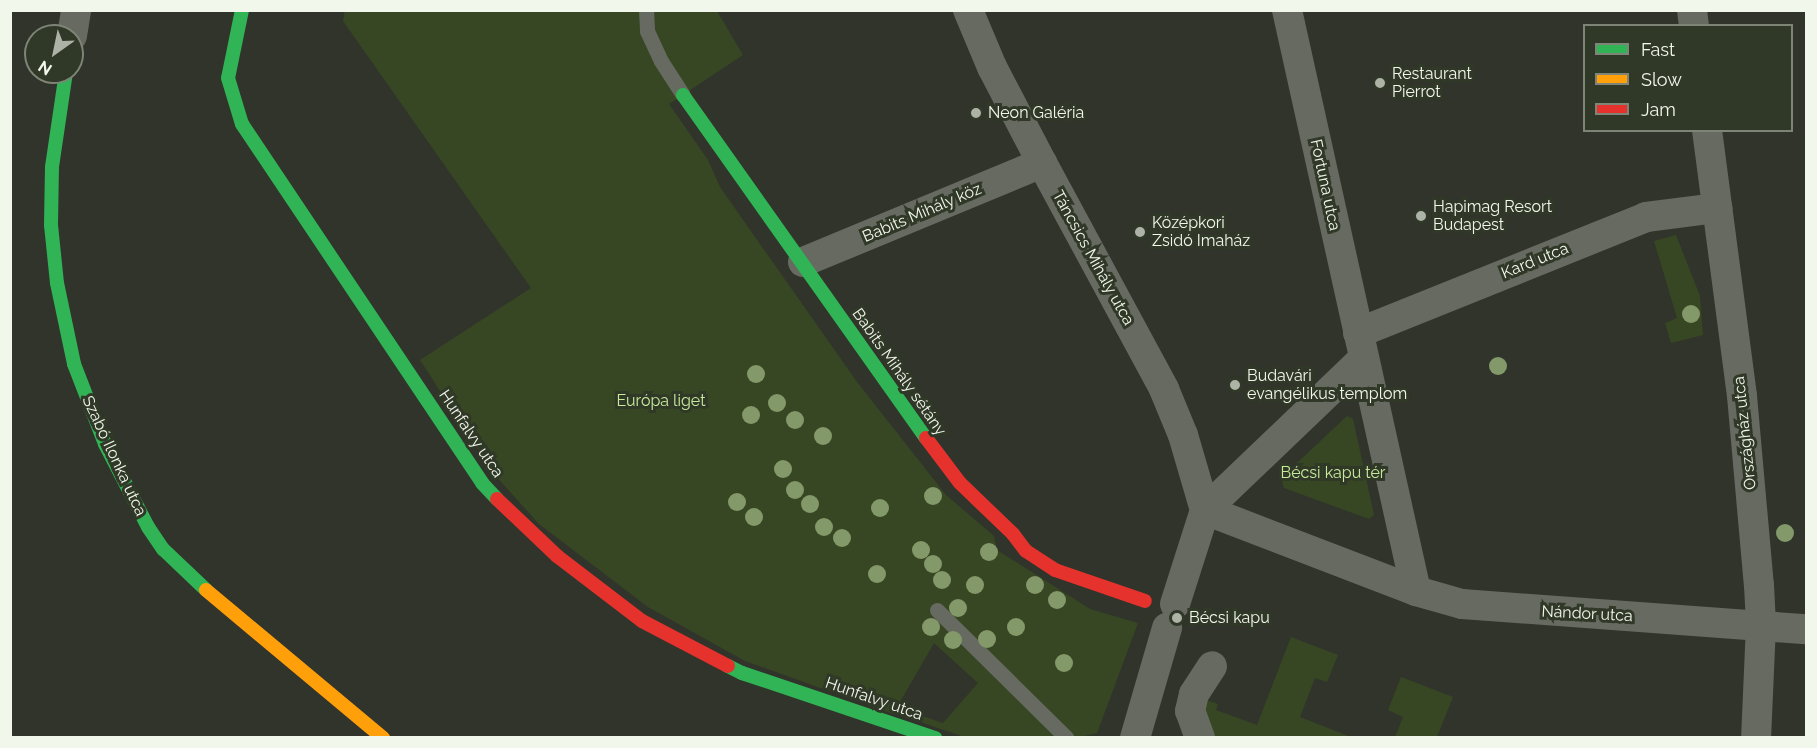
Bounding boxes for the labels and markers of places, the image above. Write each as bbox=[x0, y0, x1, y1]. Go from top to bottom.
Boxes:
place label: Restaurant Pierrot bbox=[1392, 64, 1472, 102]
marker: Restaurant Pierrot bbox=[1373, 76, 1387, 90]
place label: Neon Galéria bbox=[988, 103, 1084, 123]
marker: Neon Galéria bbox=[969, 106, 983, 120]
place label: Hapimag Resort Budapest bbox=[1433, 197, 1552, 235]
marker: Hapimag Resort Budapest bbox=[1414, 209, 1428, 223]
place label: Középkori Zsidó Imaház bbox=[1152, 213, 1250, 251]
marker: Középkori Zsidó Imaház bbox=[1133, 225, 1147, 239]
place label: Budavári evangélikus templom bbox=[1247, 366, 1407, 404]
marker: Budavári evangélikus templom bbox=[1228, 378, 1242, 392]
place label: Bécsi kapu bbox=[1189, 608, 1270, 628]
marker: Bécsi kapu bbox=[1170, 611, 1184, 625]

